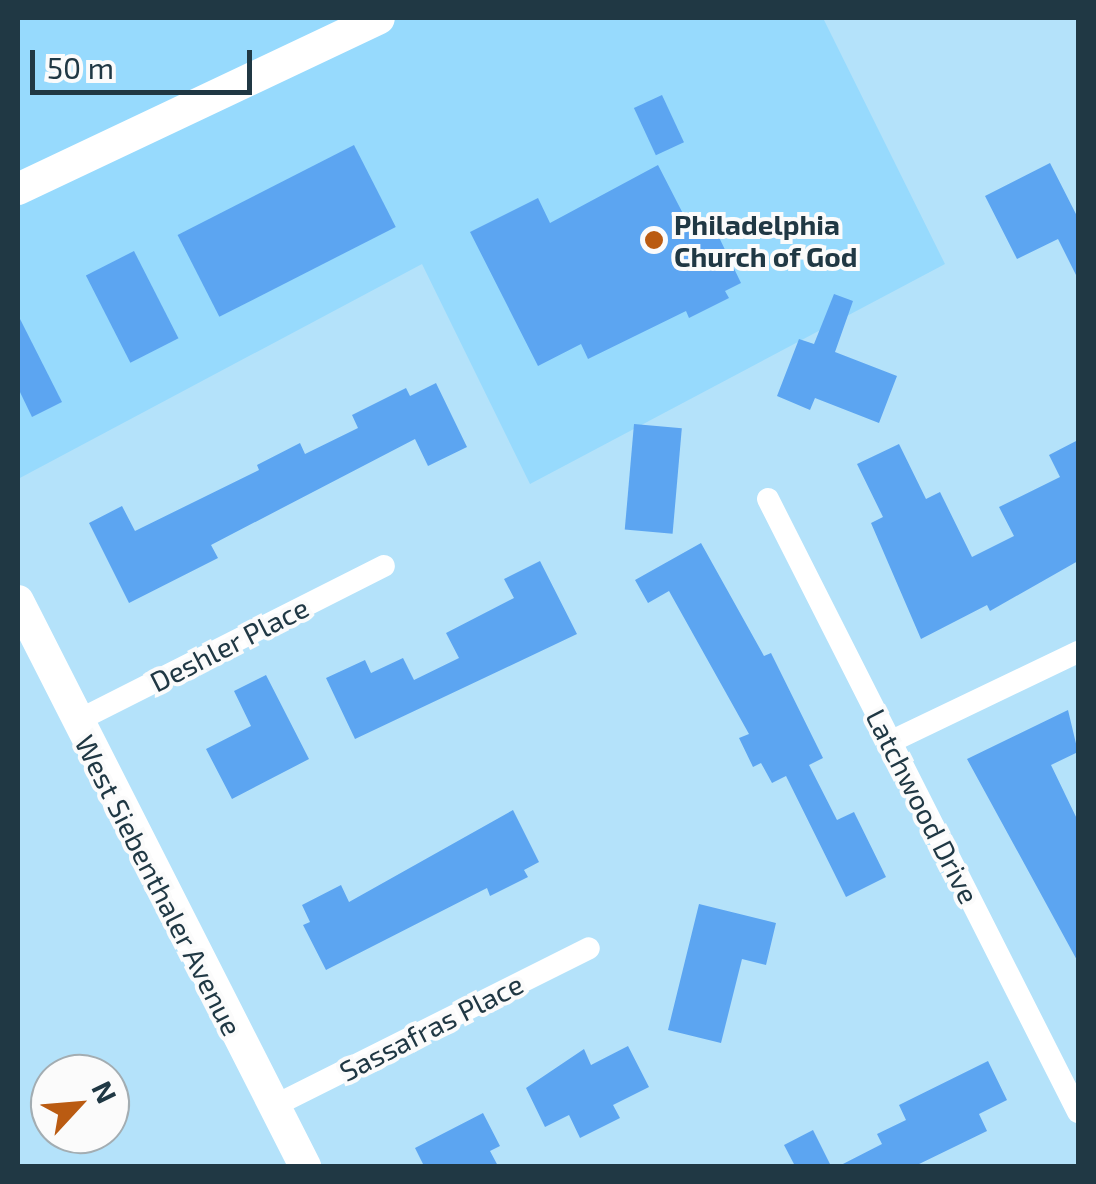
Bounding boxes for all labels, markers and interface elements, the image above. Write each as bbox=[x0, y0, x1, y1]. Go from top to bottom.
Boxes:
scale bar bbox=[35, 30, 258, 92]
text: 50 m bbox=[47, 49, 114, 85]
place label: Philadelphia Church of God bbox=[674, 207, 858, 273]
marker: Philadelphia Church of God bbox=[643, 229, 665, 251]
street label: Deshler Place bbox=[144, 590, 314, 698]
street label: Latchwood Drive bbox=[859, 703, 987, 909]
street label: West Siebenthaler Avenue bbox=[68, 729, 250, 1041]
street label: Sassafras Place bbox=[334, 966, 528, 1088]
north arrow bbox=[30, 1054, 130, 1154]
text: N bbox=[85, 1075, 125, 1108]

